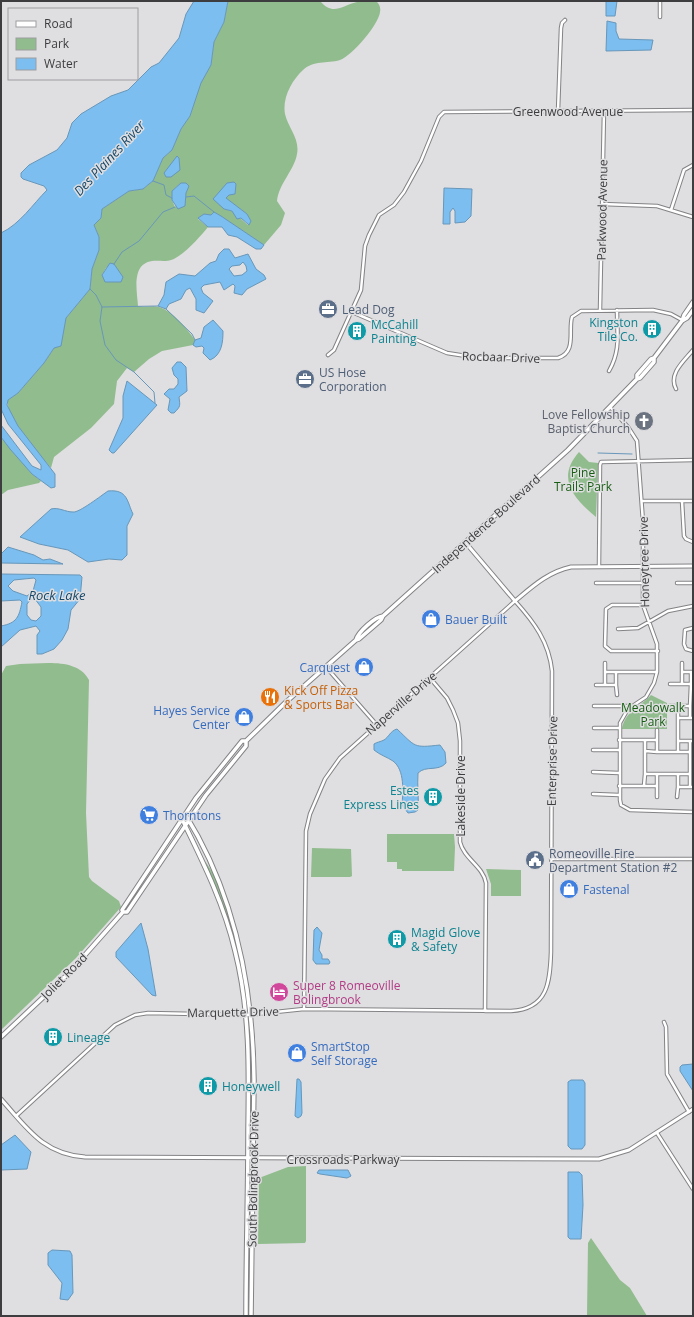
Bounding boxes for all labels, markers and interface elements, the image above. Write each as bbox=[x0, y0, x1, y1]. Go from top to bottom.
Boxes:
legend bbox=[8, 8, 138, 80]
text: Road bbox=[44, 15, 73, 32]
text: Park bbox=[44, 35, 70, 52]
text: Water bbox=[44, 55, 78, 72]
street label: Greenwood Avenue bbox=[513, 103, 623, 120]
water label: Des Plaines River bbox=[69, 116, 149, 199]
street label: Parkwood Avenue bbox=[593, 159, 611, 261]
office icon: Lead Dog bbox=[317, 298, 339, 320]
place label: Lead Dog bbox=[342, 301, 395, 318]
place label: Kingston Tile Co. bbox=[589, 314, 638, 345]
place label: McCahill Painting bbox=[371, 316, 418, 347]
building icon: Kingston Tile Co. bbox=[641, 318, 663, 340]
building icon: McCahill Painting bbox=[346, 320, 368, 342]
street label: Rocbaar Drive bbox=[462, 347, 541, 367]
place label: US Hose Corporation bbox=[319, 364, 387, 395]
office icon: US Hose Corporation bbox=[294, 368, 316, 390]
place label: Love Fellowship Baptist Church bbox=[542, 406, 630, 437]
church icon: Love Fellowship Baptist Church bbox=[633, 410, 655, 432]
park label: Pine Trails Park bbox=[554, 464, 613, 495]
street label: Independence Boulevard bbox=[428, 471, 544, 577]
street label: Honeytree Drive bbox=[635, 516, 653, 608]
water label: Rock Lake bbox=[29, 586, 86, 604]
shop icon: Bauer Built bbox=[420, 608, 442, 630]
place label: Bauer Built bbox=[445, 611, 507, 628]
shop icon: Carquest bbox=[353, 656, 375, 678]
place label: Carquest bbox=[299, 659, 350, 676]
street label: Naperville Drive bbox=[362, 667, 440, 739]
place label: Kick Off Pizza & Sports Bar bbox=[284, 682, 358, 713]
restaurant icon: Kick Off Pizza & Sports Bar bbox=[259, 686, 281, 708]
park label: Meadowalk Park bbox=[621, 699, 686, 730]
place label: Hayes Service Center bbox=[153, 702, 230, 733]
shop icon: Hayes Service Center bbox=[233, 706, 255, 728]
street label: Enterprise Drive bbox=[543, 716, 561, 806]
street label: Lakeside Drive bbox=[452, 755, 469, 837]
place label: Estes Express Lines bbox=[343, 782, 419, 813]
building icon: Estes Express Lines bbox=[422, 786, 444, 808]
supermarket icon: Thorntons bbox=[138, 804, 160, 826]
place label: Thorntons bbox=[163, 807, 221, 824]
place label: Romeoville Fire Department Station #2 bbox=[549, 845, 678, 876]
public building icon: Romeoville Fire Department Station #2 bbox=[524, 849, 546, 871]
shop icon: Fastenal bbox=[558, 878, 580, 900]
place label: Fastenal bbox=[583, 881, 630, 898]
place label: Magid Glove & Safety bbox=[411, 924, 480, 955]
building icon: Magid Glove & Safety bbox=[386, 928, 408, 950]
street label: Joliet Road bbox=[36, 949, 91, 1004]
place label: Super 8 Romeoville Bolingbrook bbox=[293, 977, 401, 1008]
hotel icon: Super 8 Romeoville Bolingbrook bbox=[268, 981, 290, 1003]
street label: Marquette Drive bbox=[187, 1003, 279, 1021]
building icon: Lineage bbox=[42, 1026, 64, 1048]
place label: Lineage bbox=[67, 1029, 111, 1046]
place label: SmartStop Self Storage bbox=[311, 1038, 378, 1069]
shop icon: SmartStop Self Storage bbox=[286, 1042, 308, 1064]
building icon: Honeywell bbox=[197, 1075, 219, 1097]
place label: Honeywell bbox=[222, 1078, 280, 1095]
street label: South Bolingbrook Drive bbox=[243, 1110, 263, 1247]
street label: Crossroads Parkway bbox=[286, 1151, 401, 1168]

